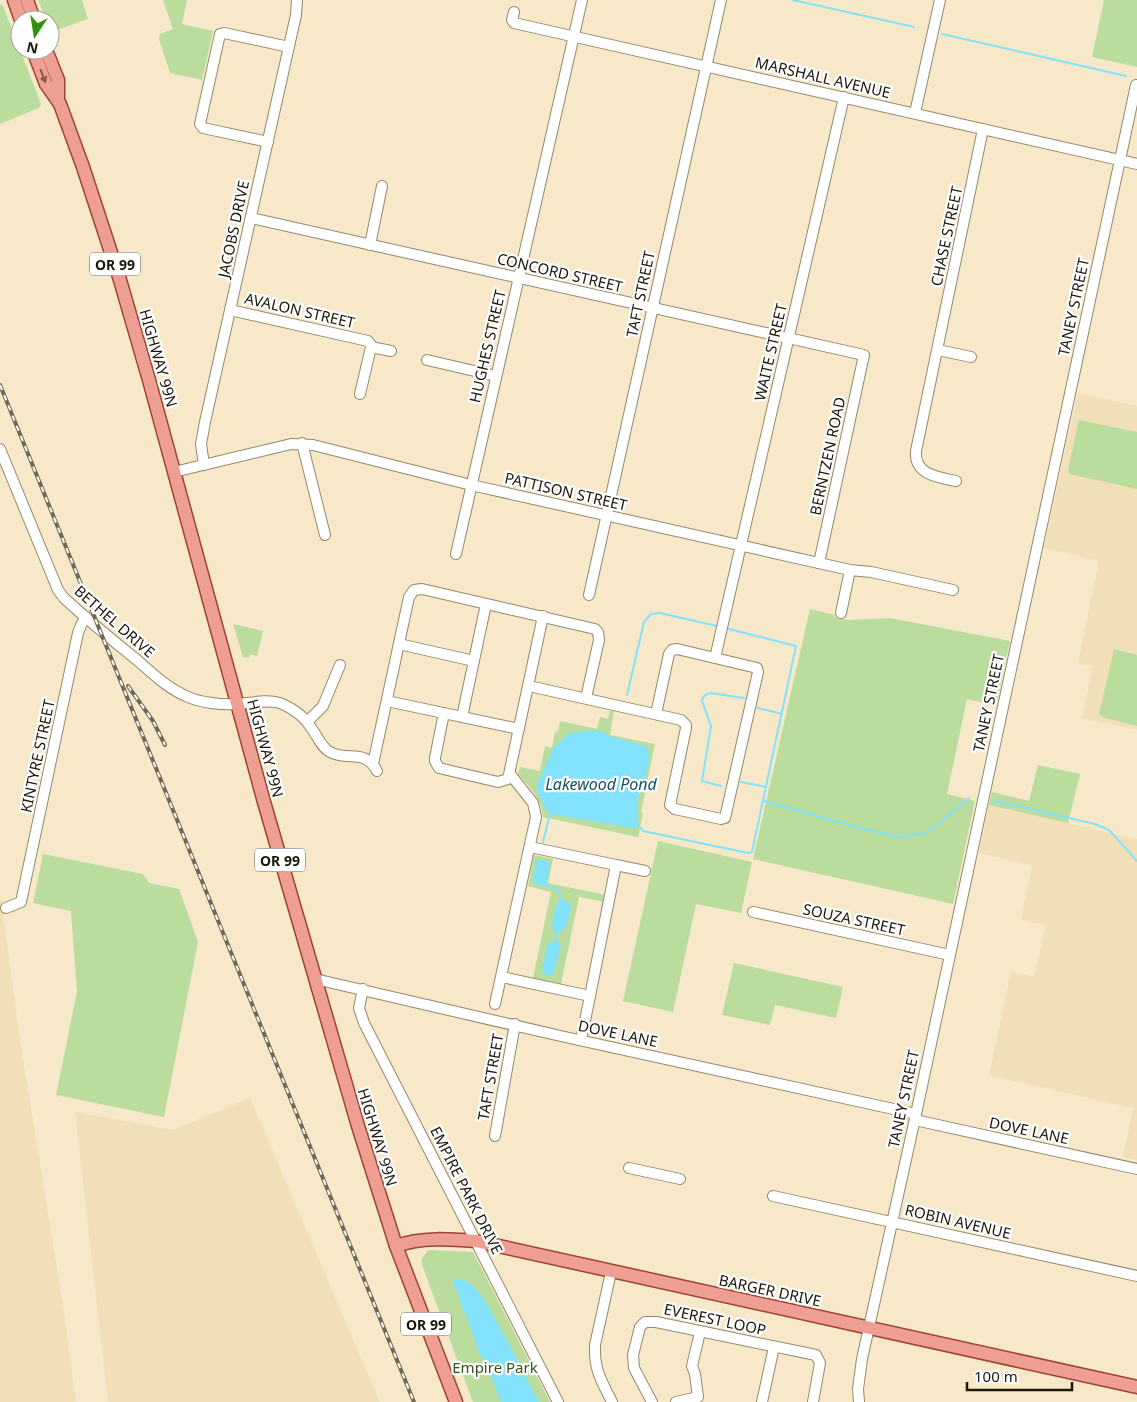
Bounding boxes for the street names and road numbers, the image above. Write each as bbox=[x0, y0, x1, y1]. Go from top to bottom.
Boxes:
street label: MARSHALL AVENUE bbox=[753, 52, 893, 102]
street label: JACOBS DRIVE bbox=[213, 179, 253, 281]
street label: CHASE STREET bbox=[926, 184, 966, 288]
street label: CONCORD STREET bbox=[495, 248, 625, 296]
street label: TAFT STREET bbox=[621, 248, 659, 339]
road number: OR 99 bbox=[90, 252, 140, 276]
street label: TANEY STREET bbox=[1053, 255, 1093, 358]
street label: HUGHES STREET bbox=[464, 287, 510, 405]
street label: AVALON STREET bbox=[243, 288, 358, 333]
street label: WAITE STREET bbox=[749, 301, 791, 403]
street label: HIGHWAY 99N bbox=[135, 307, 183, 409]
street label: BERNTZEN ROAD bbox=[805, 395, 849, 517]
street label: PATTISON STREET bbox=[503, 467, 630, 515]
street label: BETHEL DRIVE bbox=[71, 581, 159, 661]
street label: TANEY STREET bbox=[968, 651, 1008, 754]
street label: KINTYRE STREET bbox=[15, 697, 59, 814]
street label: HIGHWAY 99N bbox=[243, 697, 289, 799]
road number: OR 99 bbox=[255, 848, 305, 872]
street label: SOUZA STREET bbox=[801, 898, 908, 940]
street label: DOVE LANE bbox=[576, 1015, 660, 1051]
street label: TAFT STREET bbox=[473, 1031, 508, 1122]
street label: TANEY STREET bbox=[883, 1047, 923, 1150]
street label: HIGHWAY 99N bbox=[354, 1086, 402, 1188]
street label: DOVE LANE bbox=[987, 1112, 1071, 1148]
street label: EMPIRE PARK DRIVE bbox=[426, 1123, 508, 1257]
street label: ROBIN AVENUE bbox=[903, 1199, 1013, 1243]
street label: BARGER DRIVE bbox=[717, 1269, 823, 1311]
street label: EVEREST LOOP bbox=[662, 1298, 768, 1340]
road number: OR 99 bbox=[401, 1312, 451, 1336]

